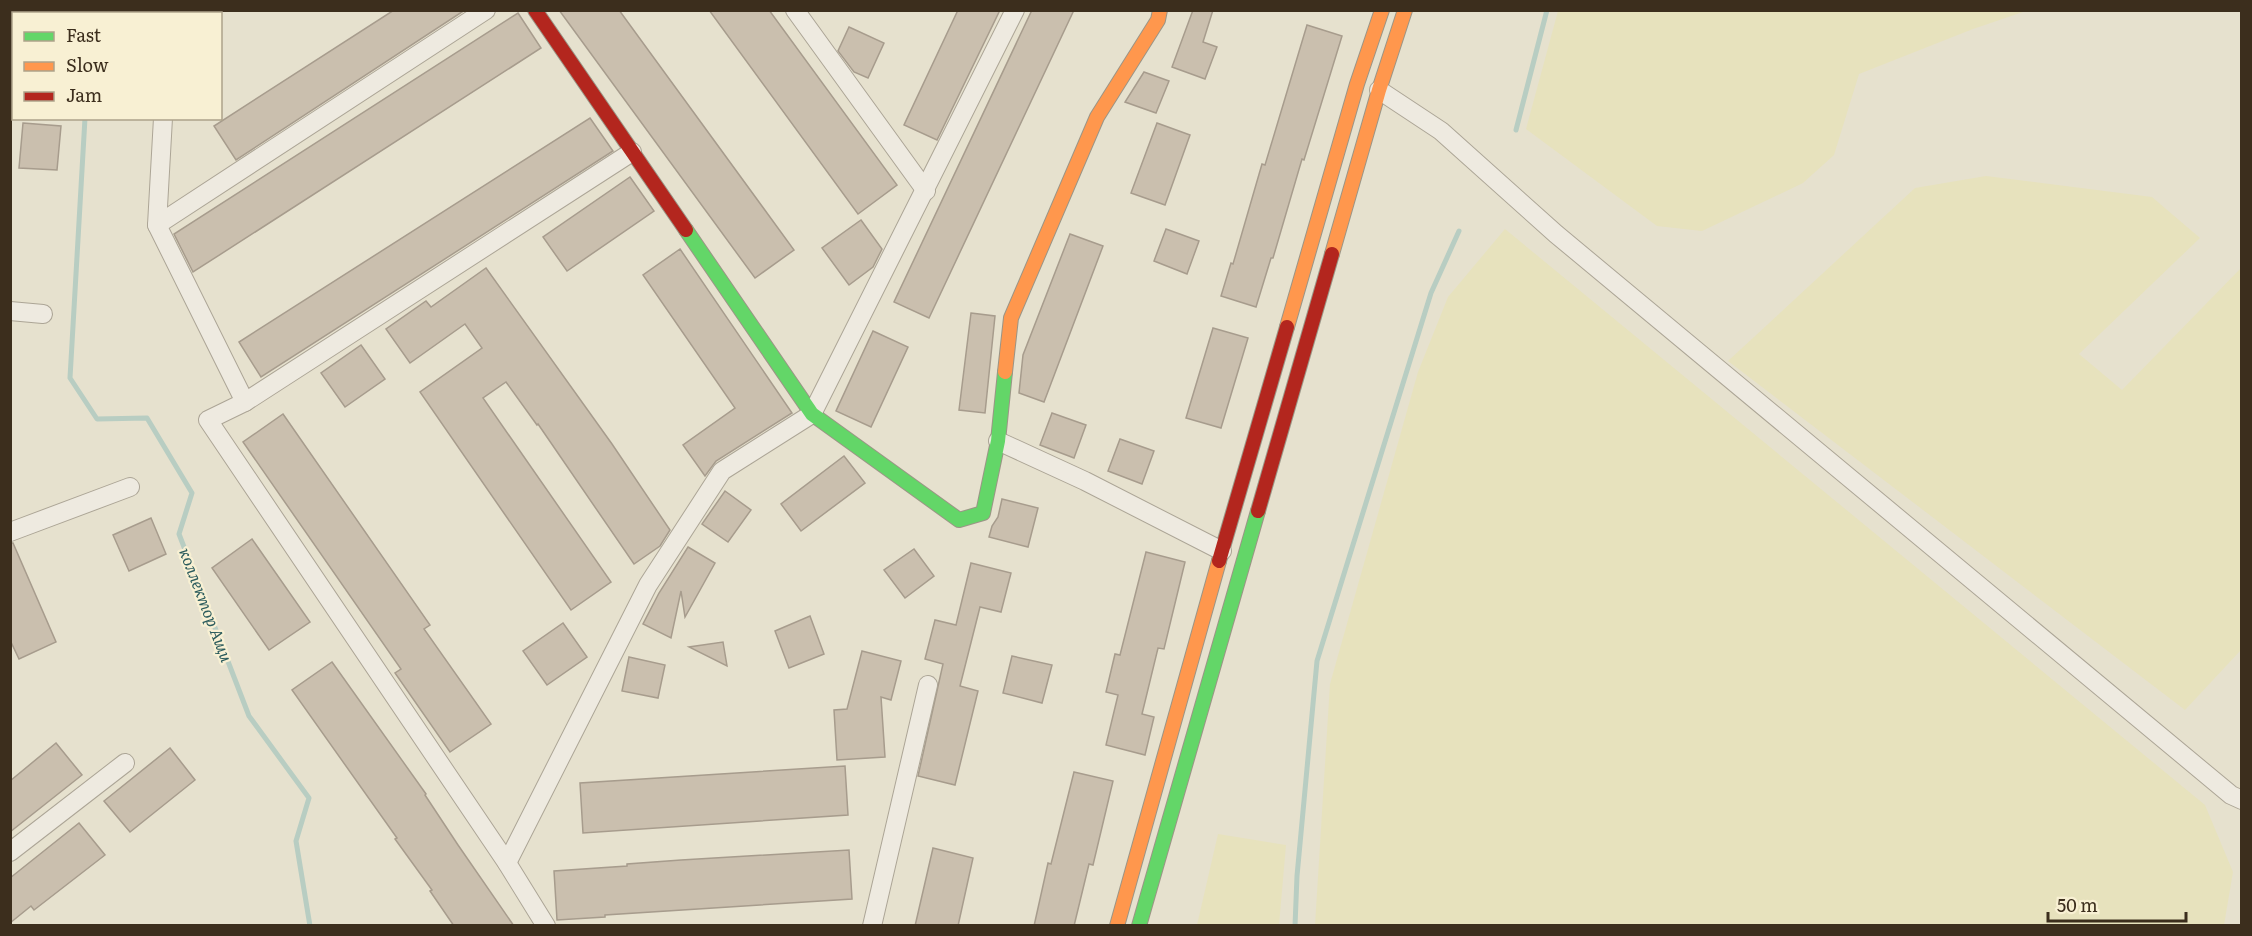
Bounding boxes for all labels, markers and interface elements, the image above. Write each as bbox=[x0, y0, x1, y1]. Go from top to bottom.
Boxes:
legend bbox=[12, 12, 222, 120]
text: Fast bbox=[66, 21, 102, 48]
text: Slow bbox=[66, 51, 109, 78]
text: Jam bbox=[66, 81, 102, 108]
water label: коллектор Ащи bbox=[174, 544, 240, 666]
scale bar bbox=[2048, 885, 2186, 923]
text: 50 m bbox=[2057, 891, 2098, 918]

